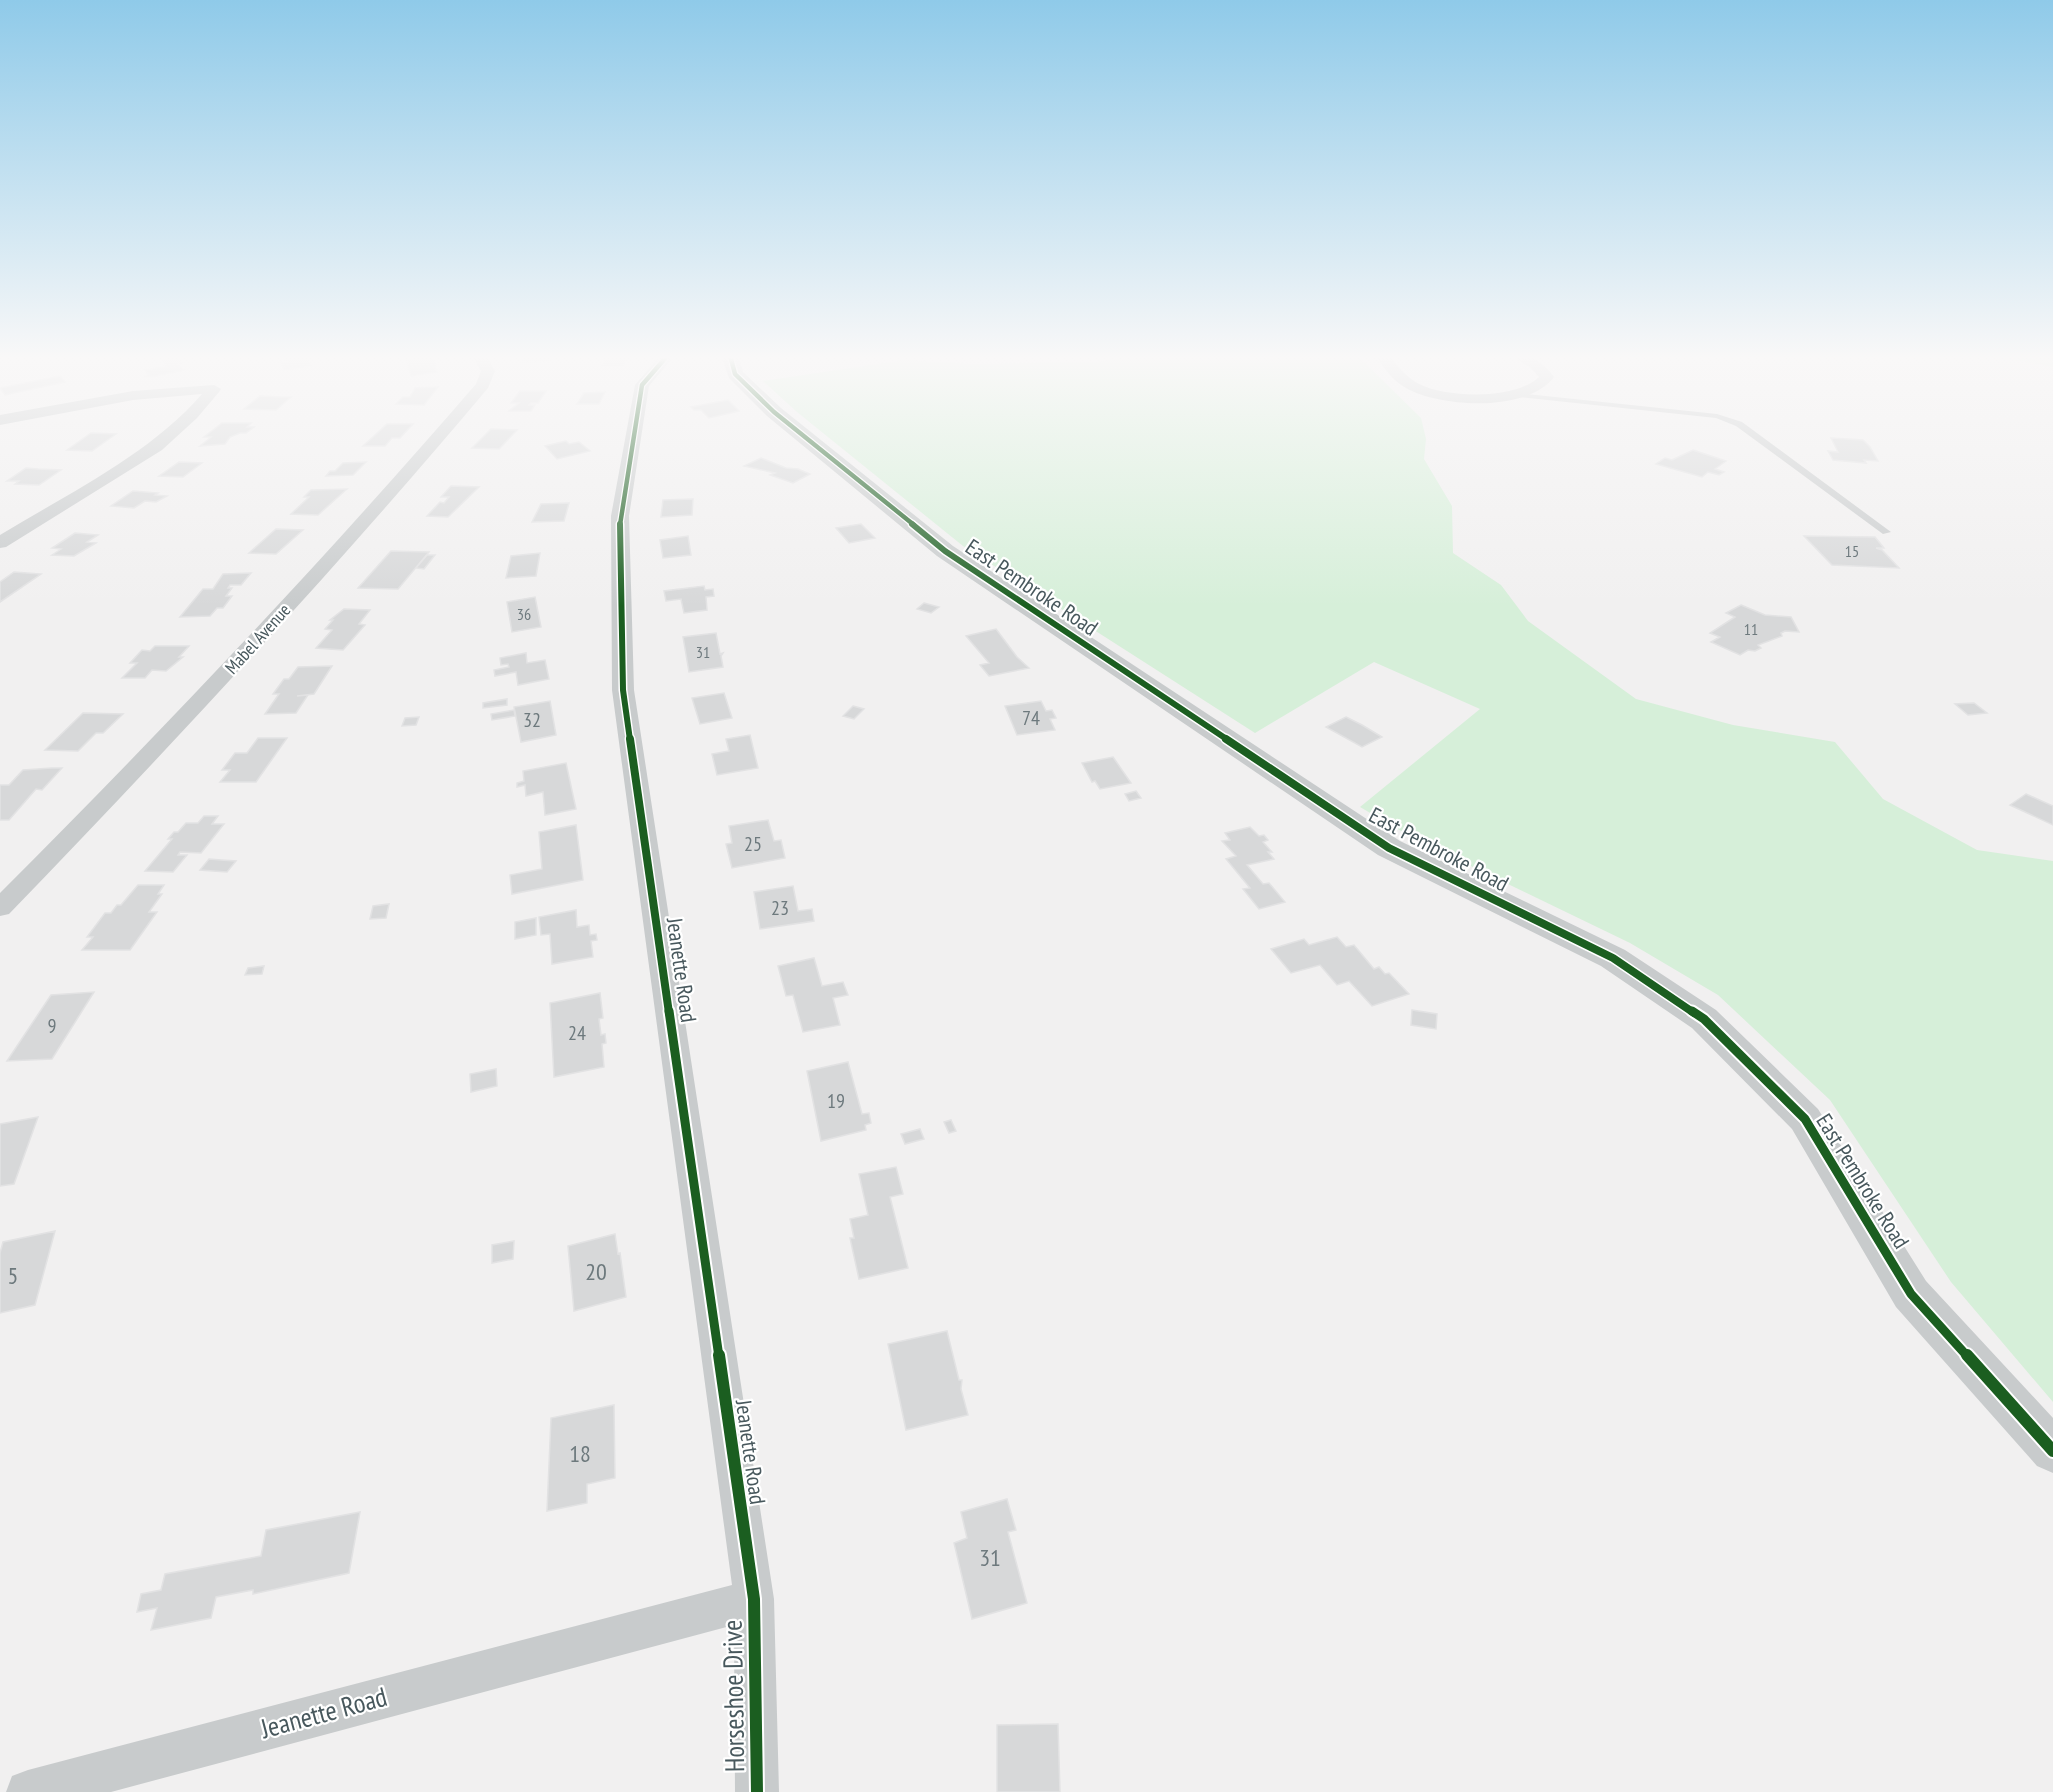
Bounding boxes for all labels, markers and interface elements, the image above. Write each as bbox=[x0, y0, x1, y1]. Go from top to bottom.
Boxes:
street label: East Pembroke Road bbox=[960, 532, 1104, 642]
house number: 15 bbox=[1845, 541, 1859, 561]
street label: Mabel Avenue bbox=[220, 599, 295, 679]
house number: 36 bbox=[517, 604, 531, 624]
house number: 11 bbox=[1744, 619, 1758, 639]
house number: 31 bbox=[696, 642, 710, 662]
house number: 74 bbox=[1022, 705, 1040, 731]
house number: 32 bbox=[523, 707, 541, 733]
street label: East Pembroke Road bbox=[1365, 801, 1513, 897]
house number: 25 bbox=[744, 831, 762, 857]
house number: 23 bbox=[771, 895, 789, 921]
street label: Jeanette Road bbox=[661, 915, 703, 1024]
house number: 9 bbox=[48, 1013, 57, 1039]
house number: 24 bbox=[568, 1020, 586, 1046]
house number: 19 bbox=[827, 1088, 845, 1114]
street label: East Pembroke Road bbox=[1810, 1108, 1916, 1254]
house number: 20 bbox=[585, 1256, 607, 1287]
house number: 5 bbox=[8, 1260, 18, 1291]
street label: Jeanette Road bbox=[730, 1397, 772, 1506]
house number: 18 bbox=[569, 1438, 591, 1469]
house number: 31 bbox=[979, 1542, 1001, 1573]
street label: Horseshoe Drive bbox=[715, 1620, 751, 1773]
street label: Jeanette Road bbox=[256, 1679, 390, 1745]

